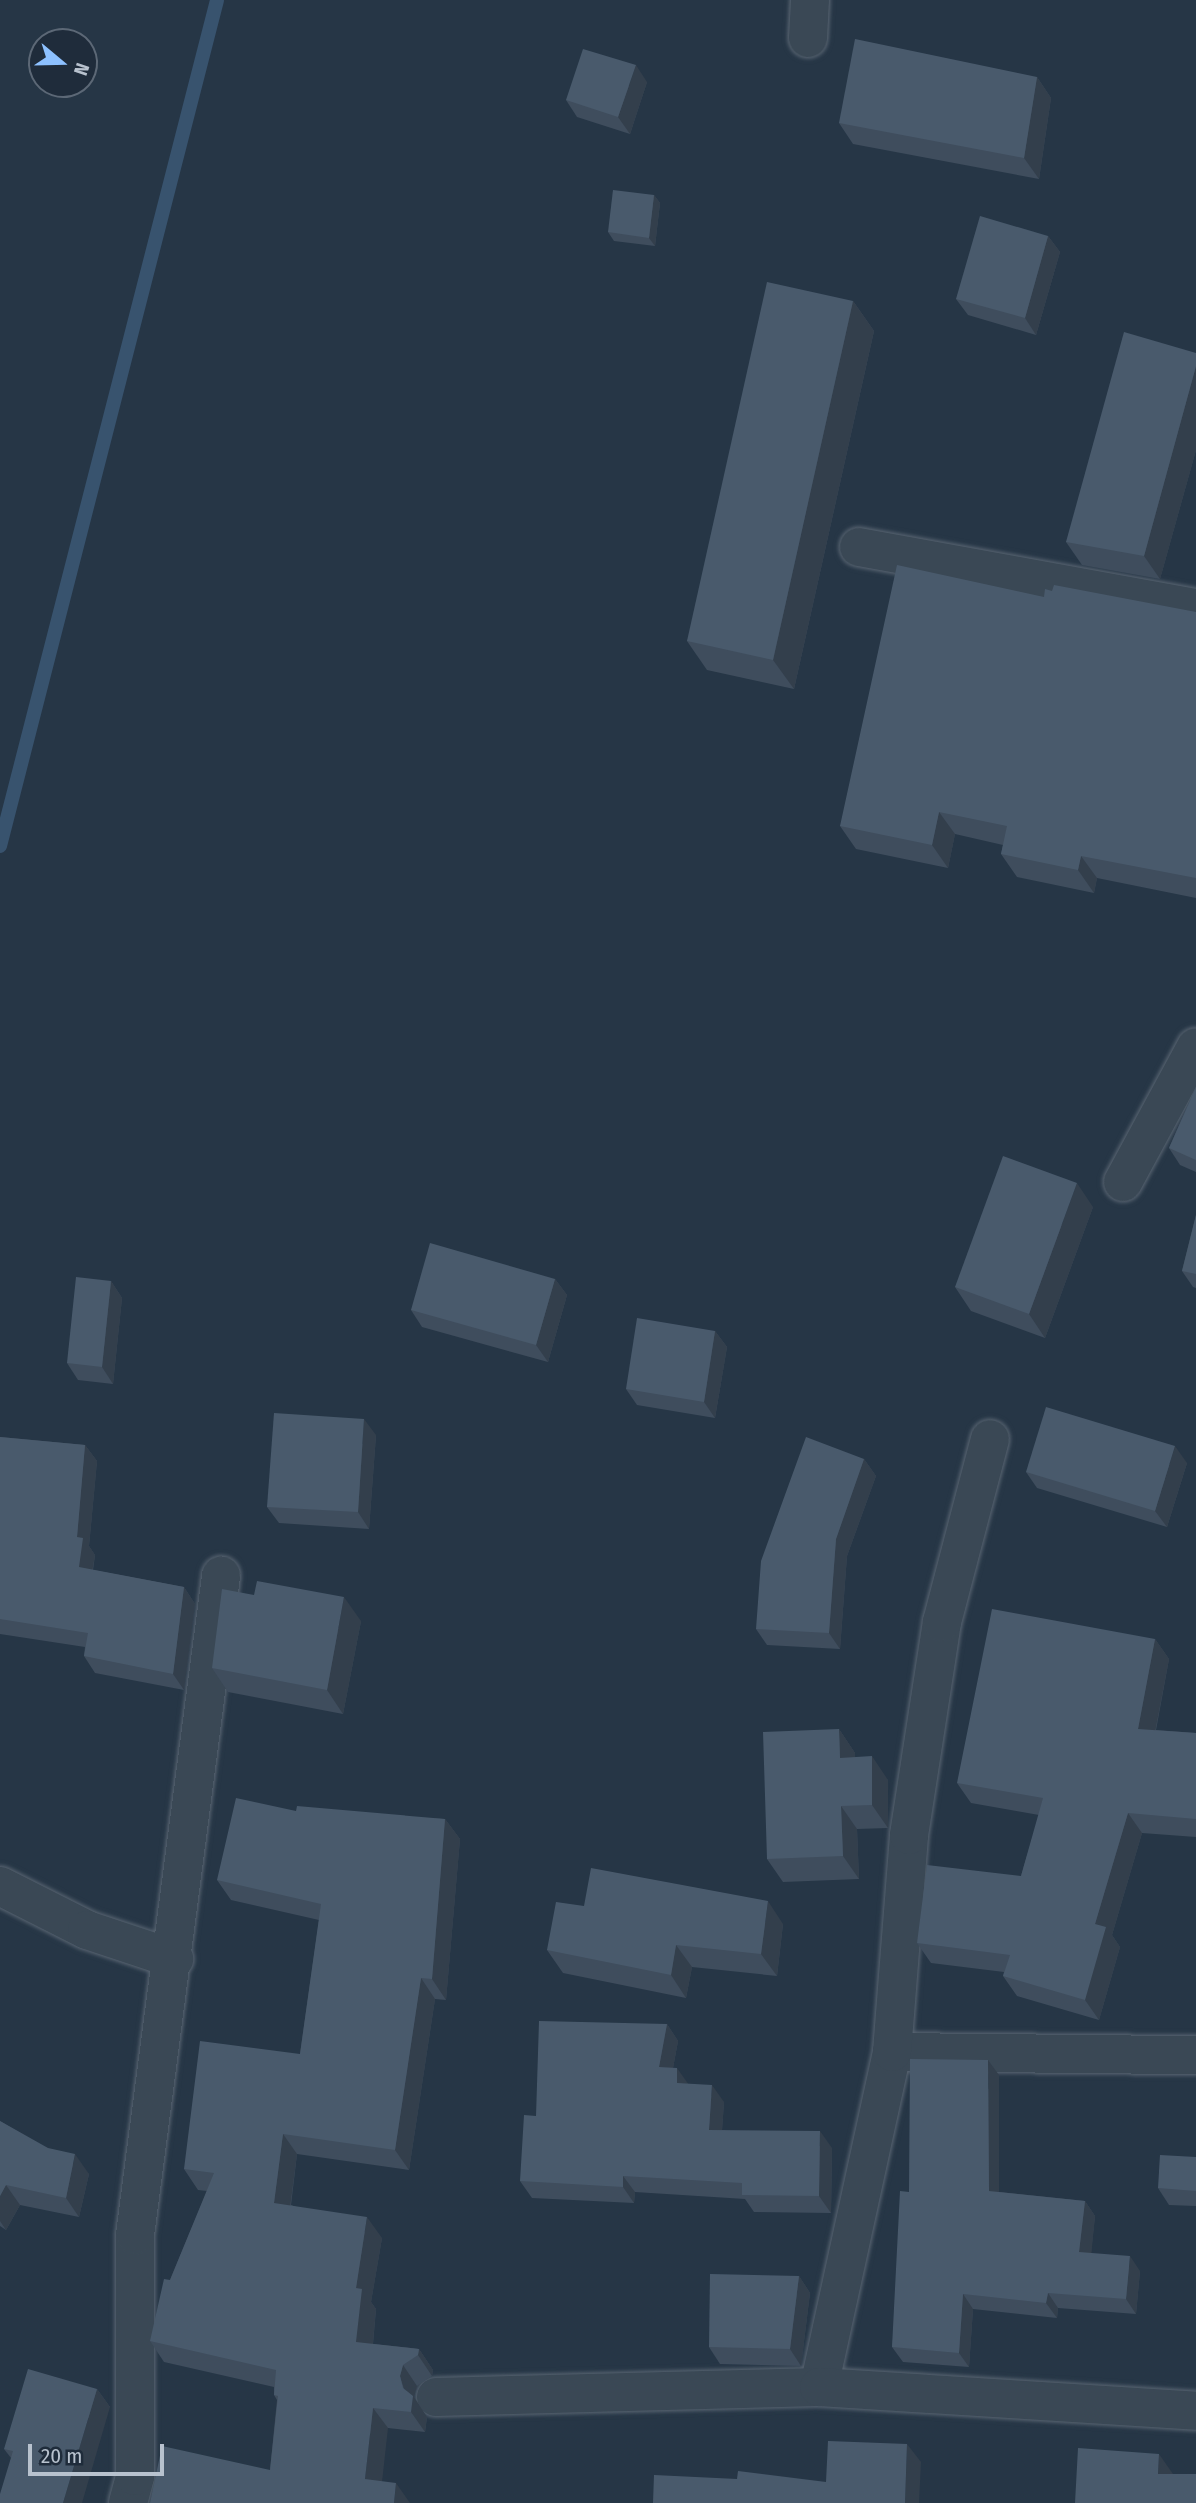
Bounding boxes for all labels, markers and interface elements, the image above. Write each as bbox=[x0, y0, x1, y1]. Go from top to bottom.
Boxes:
north arrow bbox=[28, 28, 98, 98]
text: N bbox=[69, 60, 94, 78]
scale bar bbox=[32, 2430, 168, 2474]
text: 20 m bbox=[41, 2443, 82, 2469]

